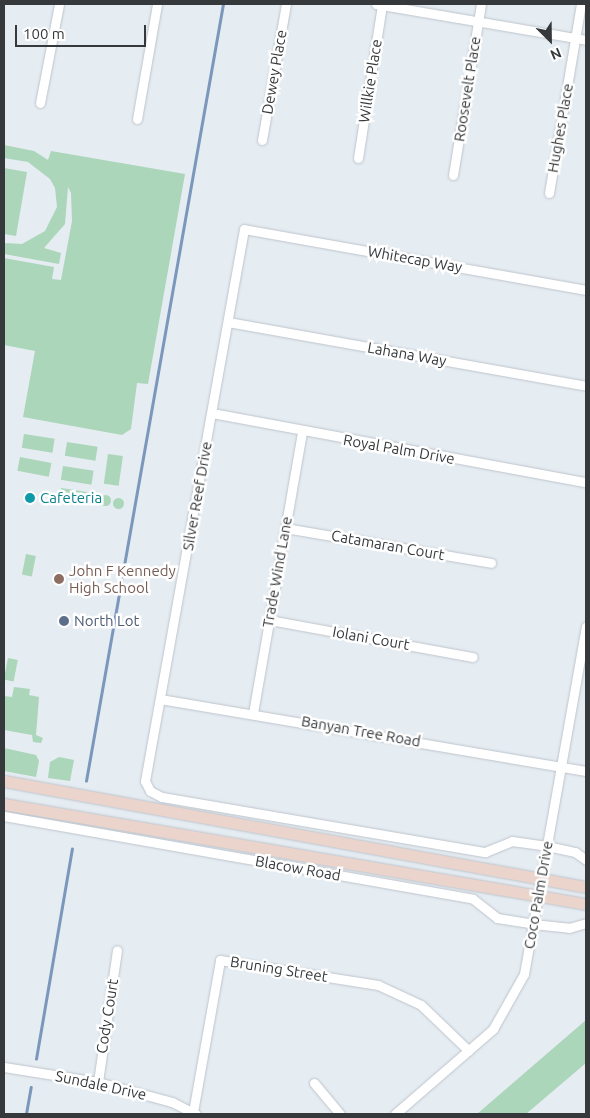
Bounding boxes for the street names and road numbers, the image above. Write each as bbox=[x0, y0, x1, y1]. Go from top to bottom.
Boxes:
street label: Dewey Place bbox=[258, 28, 290, 116]
street label: Roosevelt Place bbox=[450, 35, 484, 143]
street label: Willkie Place bbox=[355, 38, 385, 124]
street label: Hughes Place bbox=[543, 82, 577, 174]
street label: Whitecap Way bbox=[366, 242, 464, 276]
street label: Lahana Way bbox=[366, 338, 448, 370]
street label: Royal Palm Drive bbox=[342, 430, 456, 468]
street label: Silver Reef Drive bbox=[179, 440, 215, 552]
street label: Trade Wind Lane bbox=[258, 515, 296, 629]
street label: Catamaran Court bbox=[330, 526, 446, 564]
street label: Iolani Court bbox=[331, 622, 411, 654]
street label: Banyan Tree Road bbox=[300, 712, 422, 750]
street label: Coco Palm Drive bbox=[520, 840, 556, 950]
street label: Blacow Road bbox=[254, 852, 342, 884]
street label: Bruning Street bbox=[229, 952, 329, 986]
street label: Cody Court bbox=[92, 977, 122, 1055]
street label: Sundale Drive bbox=[54, 1067, 148, 1103]

